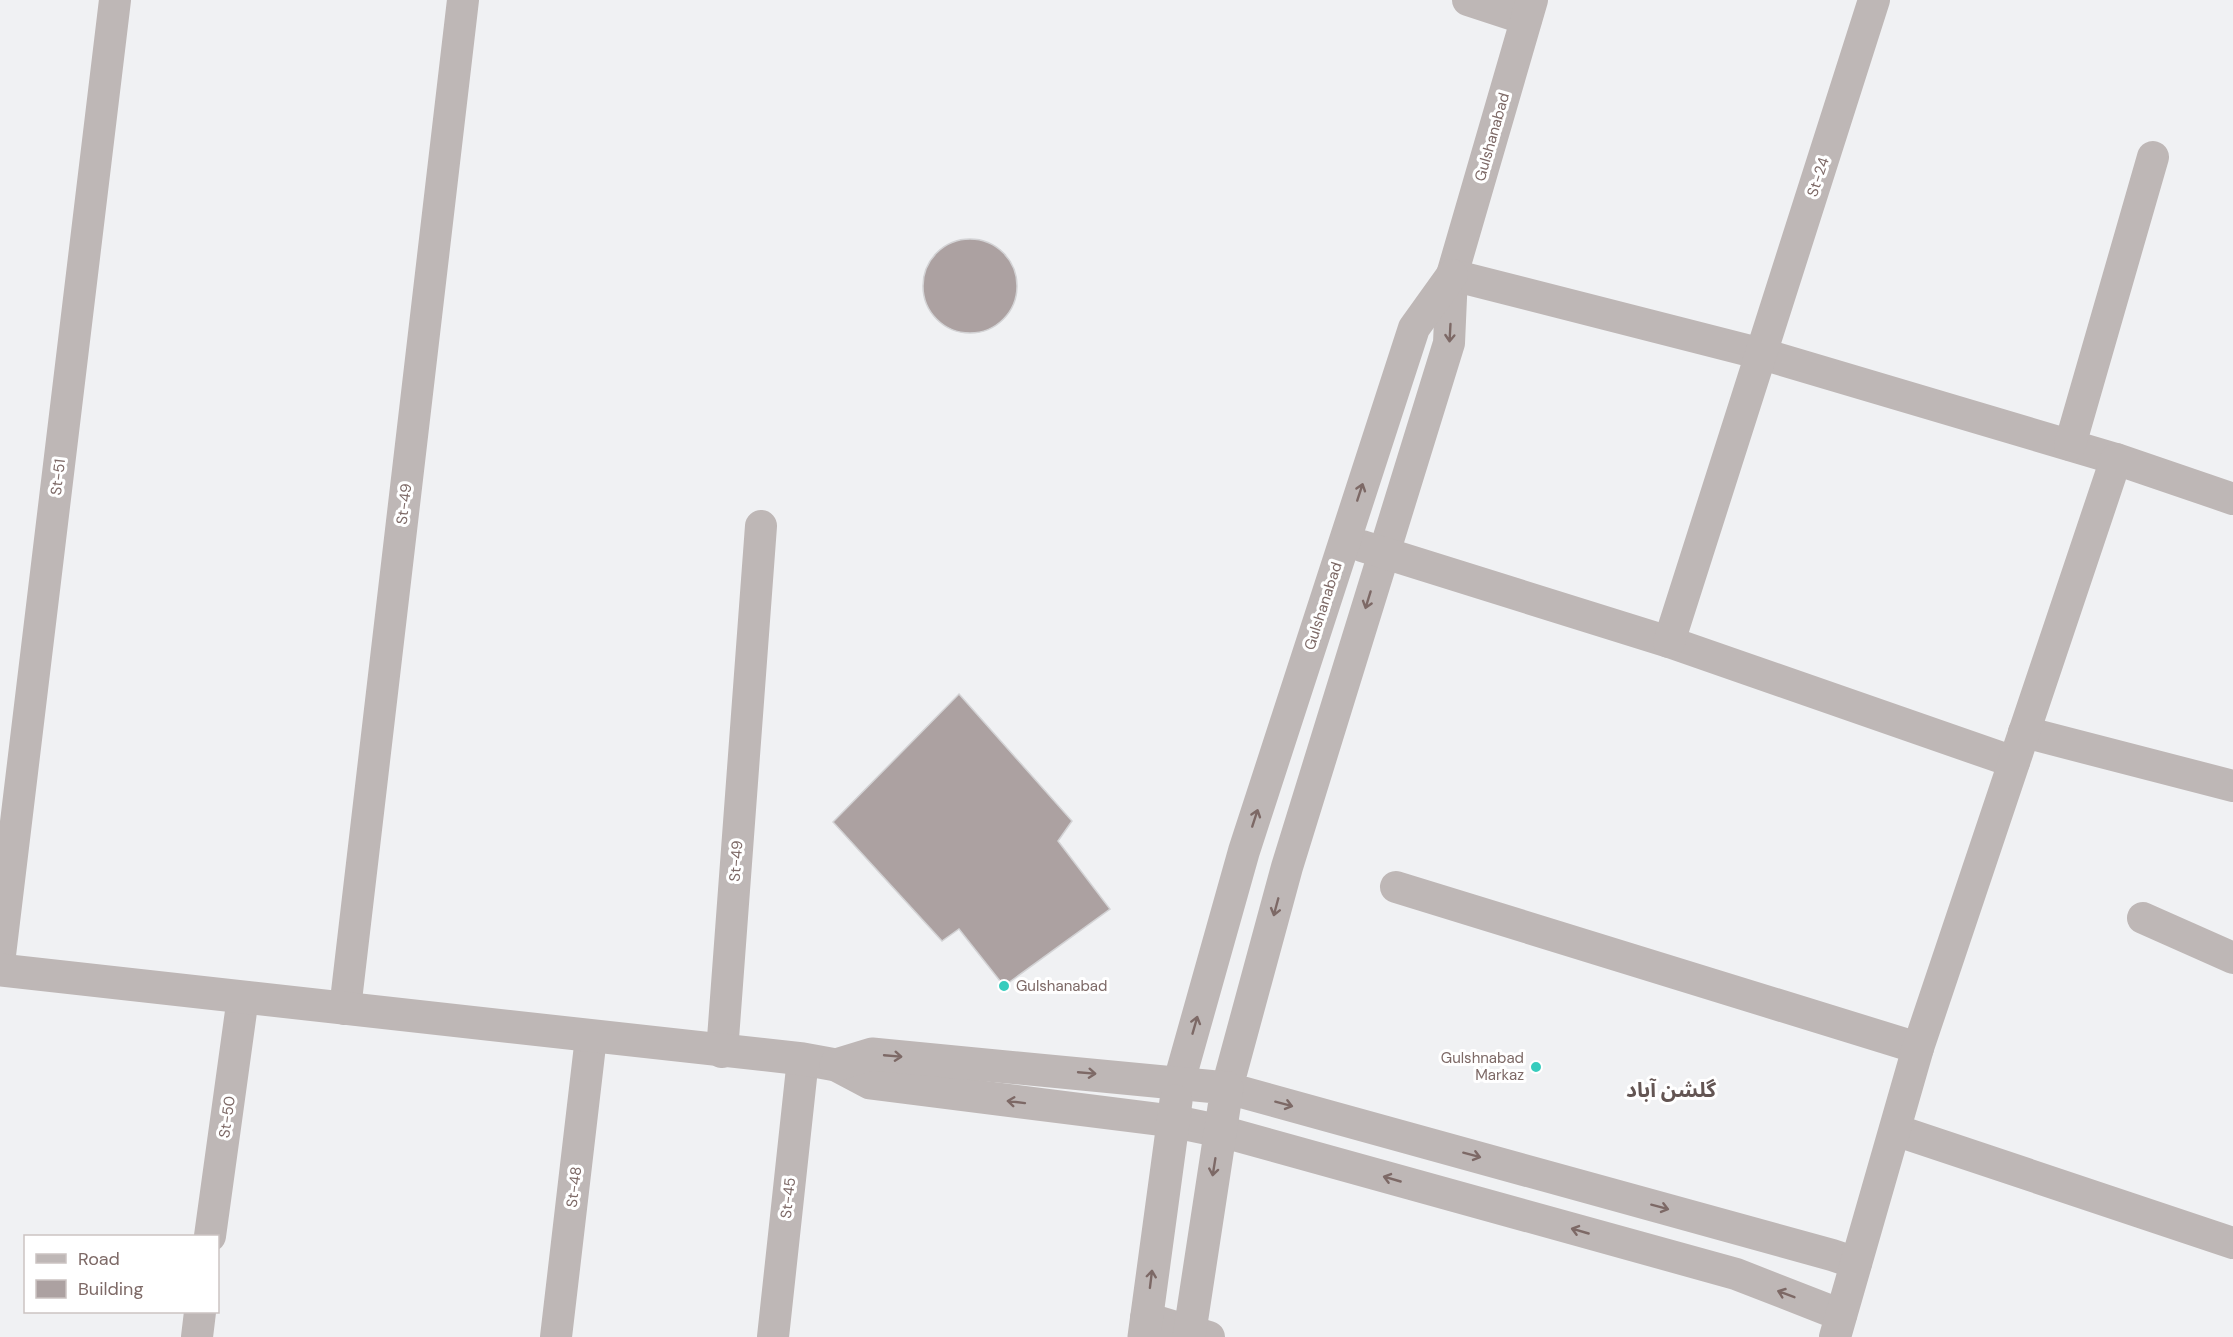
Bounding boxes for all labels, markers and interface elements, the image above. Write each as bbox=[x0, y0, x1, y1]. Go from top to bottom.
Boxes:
street label: Gulshanabad bbox=[1470, 90, 1514, 184]
street label: St-24 bbox=[1802, 155, 1834, 199]
one-way arrow bbox=[1444, 323, 1455, 342]
street label: St-51 bbox=[46, 458, 70, 496]
street label: St-49 bbox=[392, 482, 416, 526]
one-way arrow bbox=[1355, 483, 1366, 502]
street label: Gulshanabad bbox=[1299, 559, 1347, 653]
one-way arrow bbox=[1362, 590, 1373, 609]
one-way arrow bbox=[1250, 809, 1261, 828]
street label: St-49 bbox=[725, 840, 747, 882]
one-way arrow bbox=[1270, 897, 1282, 916]
place label: Gulshanabad bbox=[1016, 976, 1107, 996]
marker: Gulshanabad bbox=[997, 979, 1011, 993]
one-way arrow bbox=[1190, 1016, 1201, 1035]
place label: Gulshnabad Markaz bbox=[1441, 1048, 1524, 1085]
one-way arrow bbox=[883, 1051, 903, 1062]
marker: Gulshnabad Markaz bbox=[1529, 1060, 1543, 1074]
one-way arrow bbox=[1077, 1068, 1097, 1079]
district label: گلشن آباد bbox=[1626, 1076, 1716, 1104]
street label: St-50 bbox=[214, 1095, 240, 1139]
one-way arrow bbox=[1007, 1096, 1027, 1107]
one-way arrow bbox=[1274, 1098, 1293, 1110]
one-way arrow bbox=[1462, 1150, 1481, 1162]
one-way arrow bbox=[1209, 1156, 1220, 1176]
street label: St-48 bbox=[562, 1165, 586, 1209]
one-way arrow bbox=[1383, 1173, 1402, 1184]
street label: St-45 bbox=[776, 1177, 800, 1219]
one-way arrow bbox=[1650, 1202, 1669, 1213]
one-way arrow bbox=[1571, 1225, 1590, 1236]
legend bbox=[24, 1235, 219, 1313]
text: Road bbox=[78, 1247, 120, 1271]
one-way arrow bbox=[1146, 1270, 1157, 1289]
text: Building bbox=[78, 1277, 143, 1301]
one-way arrow bbox=[1777, 1288, 1796, 1299]

